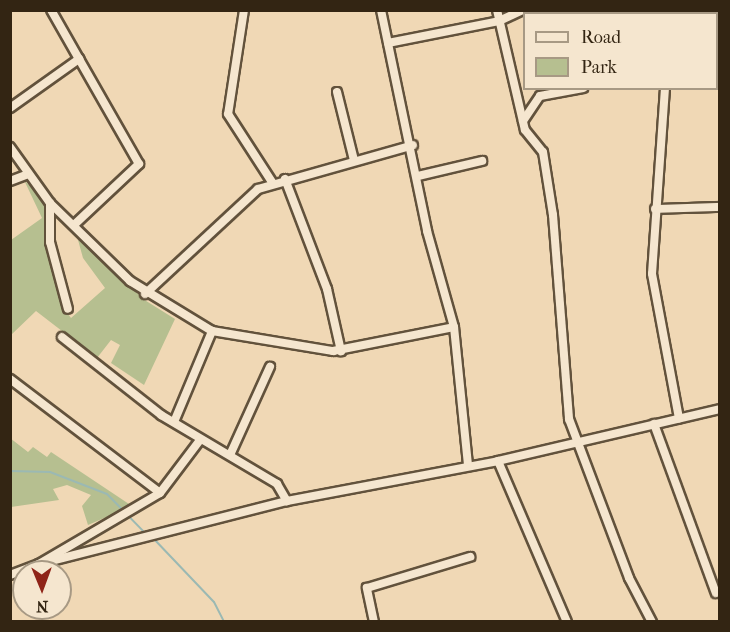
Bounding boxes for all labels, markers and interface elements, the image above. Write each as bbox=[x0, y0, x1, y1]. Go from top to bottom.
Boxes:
legend bbox=[523, 12, 718, 90]
text: Road bbox=[581, 27, 621, 48]
text: Park bbox=[581, 57, 617, 78]
north arrow bbox=[12, 560, 72, 620]
text: N bbox=[36, 597, 49, 616]

